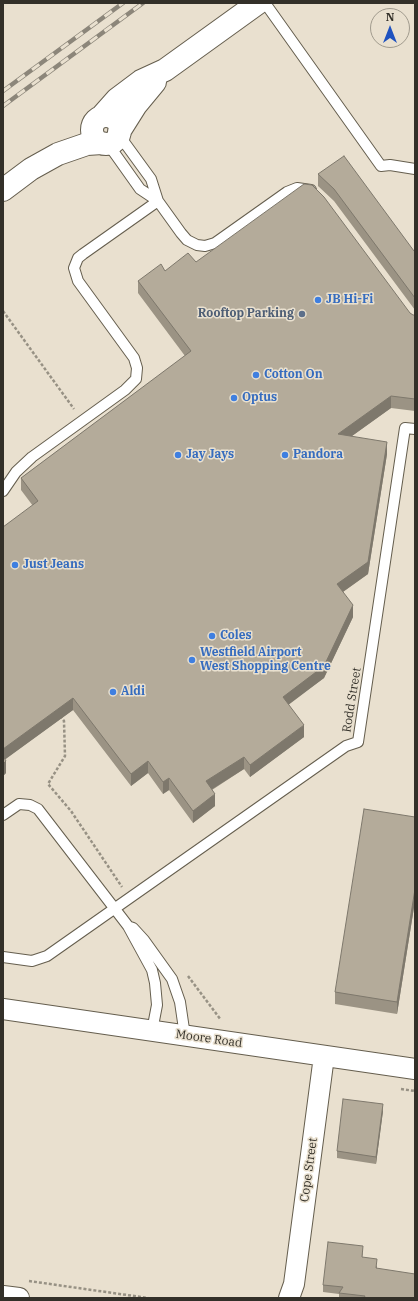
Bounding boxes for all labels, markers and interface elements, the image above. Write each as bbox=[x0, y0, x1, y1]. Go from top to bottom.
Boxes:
north arrow bbox=[370, 8, 410, 48]
text: N bbox=[386, 10, 394, 24]
place label: JB Hi-Fi bbox=[326, 293, 373, 307]
marker: JB Hi-Fi bbox=[313, 295, 323, 305]
place label: Rooftop Parking bbox=[198, 307, 294, 321]
marker: Rooftop Parking bbox=[297, 309, 307, 319]
place label: Cotton On bbox=[264, 368, 323, 382]
marker: Cotton On bbox=[251, 370, 261, 380]
place label: Optus bbox=[242, 391, 277, 405]
marker: Optus bbox=[229, 393, 239, 403]
place label: Jay Jays bbox=[186, 448, 234, 462]
place label: Pandora bbox=[293, 448, 343, 462]
marker: Jay Jays bbox=[173, 450, 183, 460]
marker: Pandora bbox=[280, 450, 290, 460]
place label: Just Jeans bbox=[23, 558, 84, 572]
marker: Just Jeans bbox=[10, 560, 20, 570]
place label: Coles bbox=[220, 629, 252, 643]
marker: Coles bbox=[207, 631, 217, 641]
place label: Westfield Airport West Shopping Centre bbox=[200, 646, 331, 674]
marker: Westfield Airport West Shopping Centre bbox=[187, 655, 197, 665]
street label: Rodd Street bbox=[340, 666, 364, 734]
place label: Aldi bbox=[121, 685, 145, 699]
marker: Aldi bbox=[108, 687, 118, 697]
street label: Moore Road bbox=[175, 1027, 243, 1051]
street label: Cope Street bbox=[297, 1137, 321, 1203]

